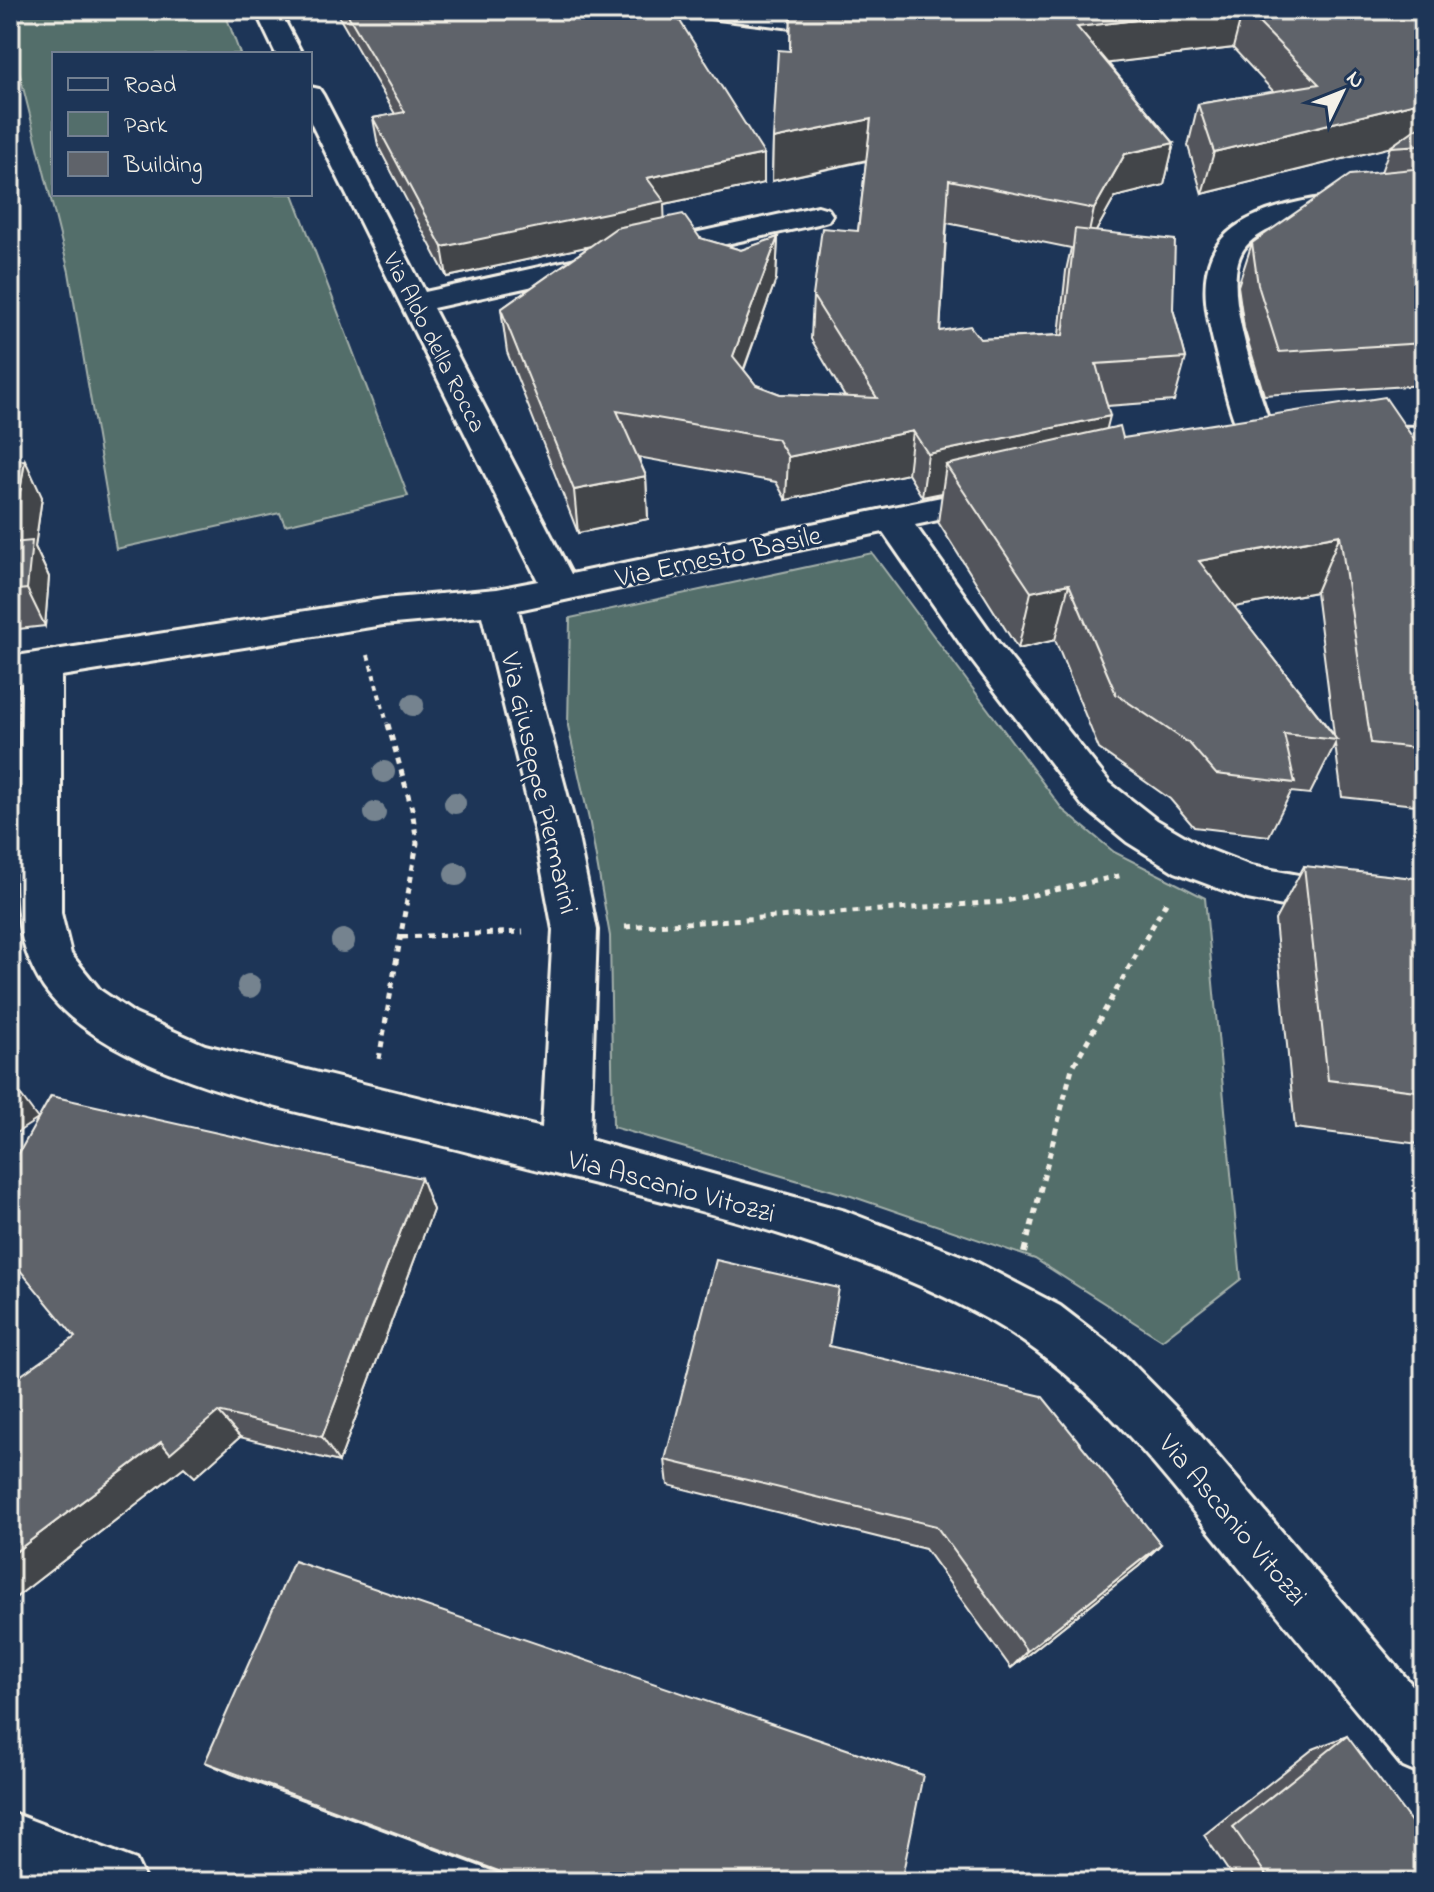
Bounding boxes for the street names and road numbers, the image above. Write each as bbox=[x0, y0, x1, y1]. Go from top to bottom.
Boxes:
street label: Via Aldo della Rocca bbox=[372, 246, 493, 439]
street label: Via Ernesto Basile bbox=[611, 517, 826, 600]
street label: Via Giuseppe Piermarini bbox=[487, 648, 588, 919]
street label: Via Ascanio Vitozzi bbox=[562, 1141, 779, 1236]
street label: Via Ascanio Vitozzi bbox=[1146, 1426, 1316, 1616]

